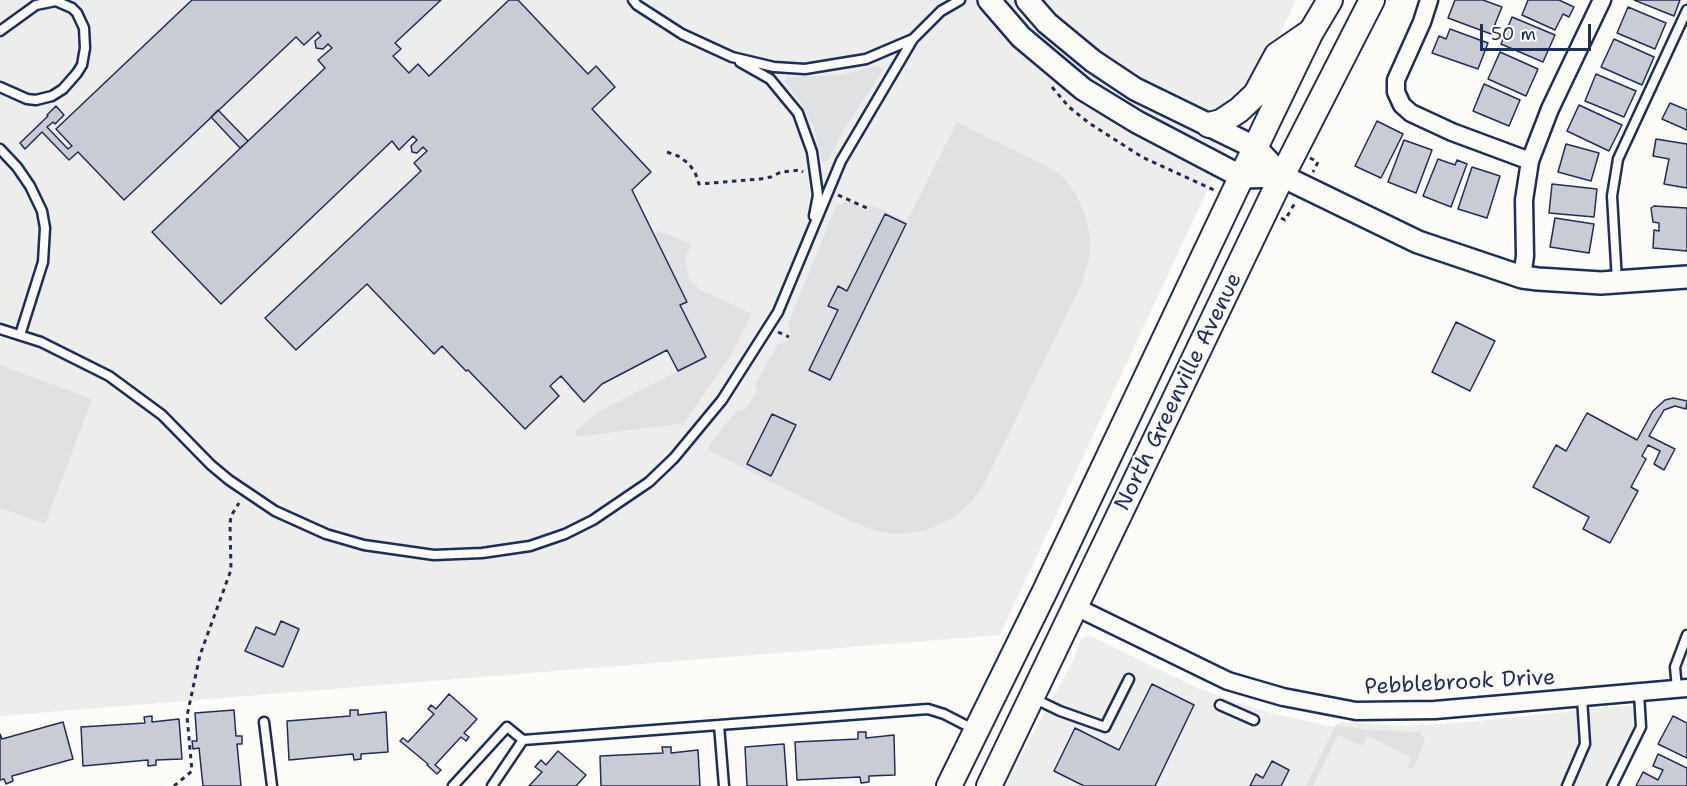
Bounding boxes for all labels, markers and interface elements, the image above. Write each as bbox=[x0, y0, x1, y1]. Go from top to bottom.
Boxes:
scale bar bbox=[1483, 12, 1594, 50]
text: 50 m bbox=[1491, 22, 1536, 46]
street label: North Greenville Avenue bbox=[1110, 269, 1248, 515]
street label: Pebblebrook Drive bbox=[1364, 665, 1556, 701]

